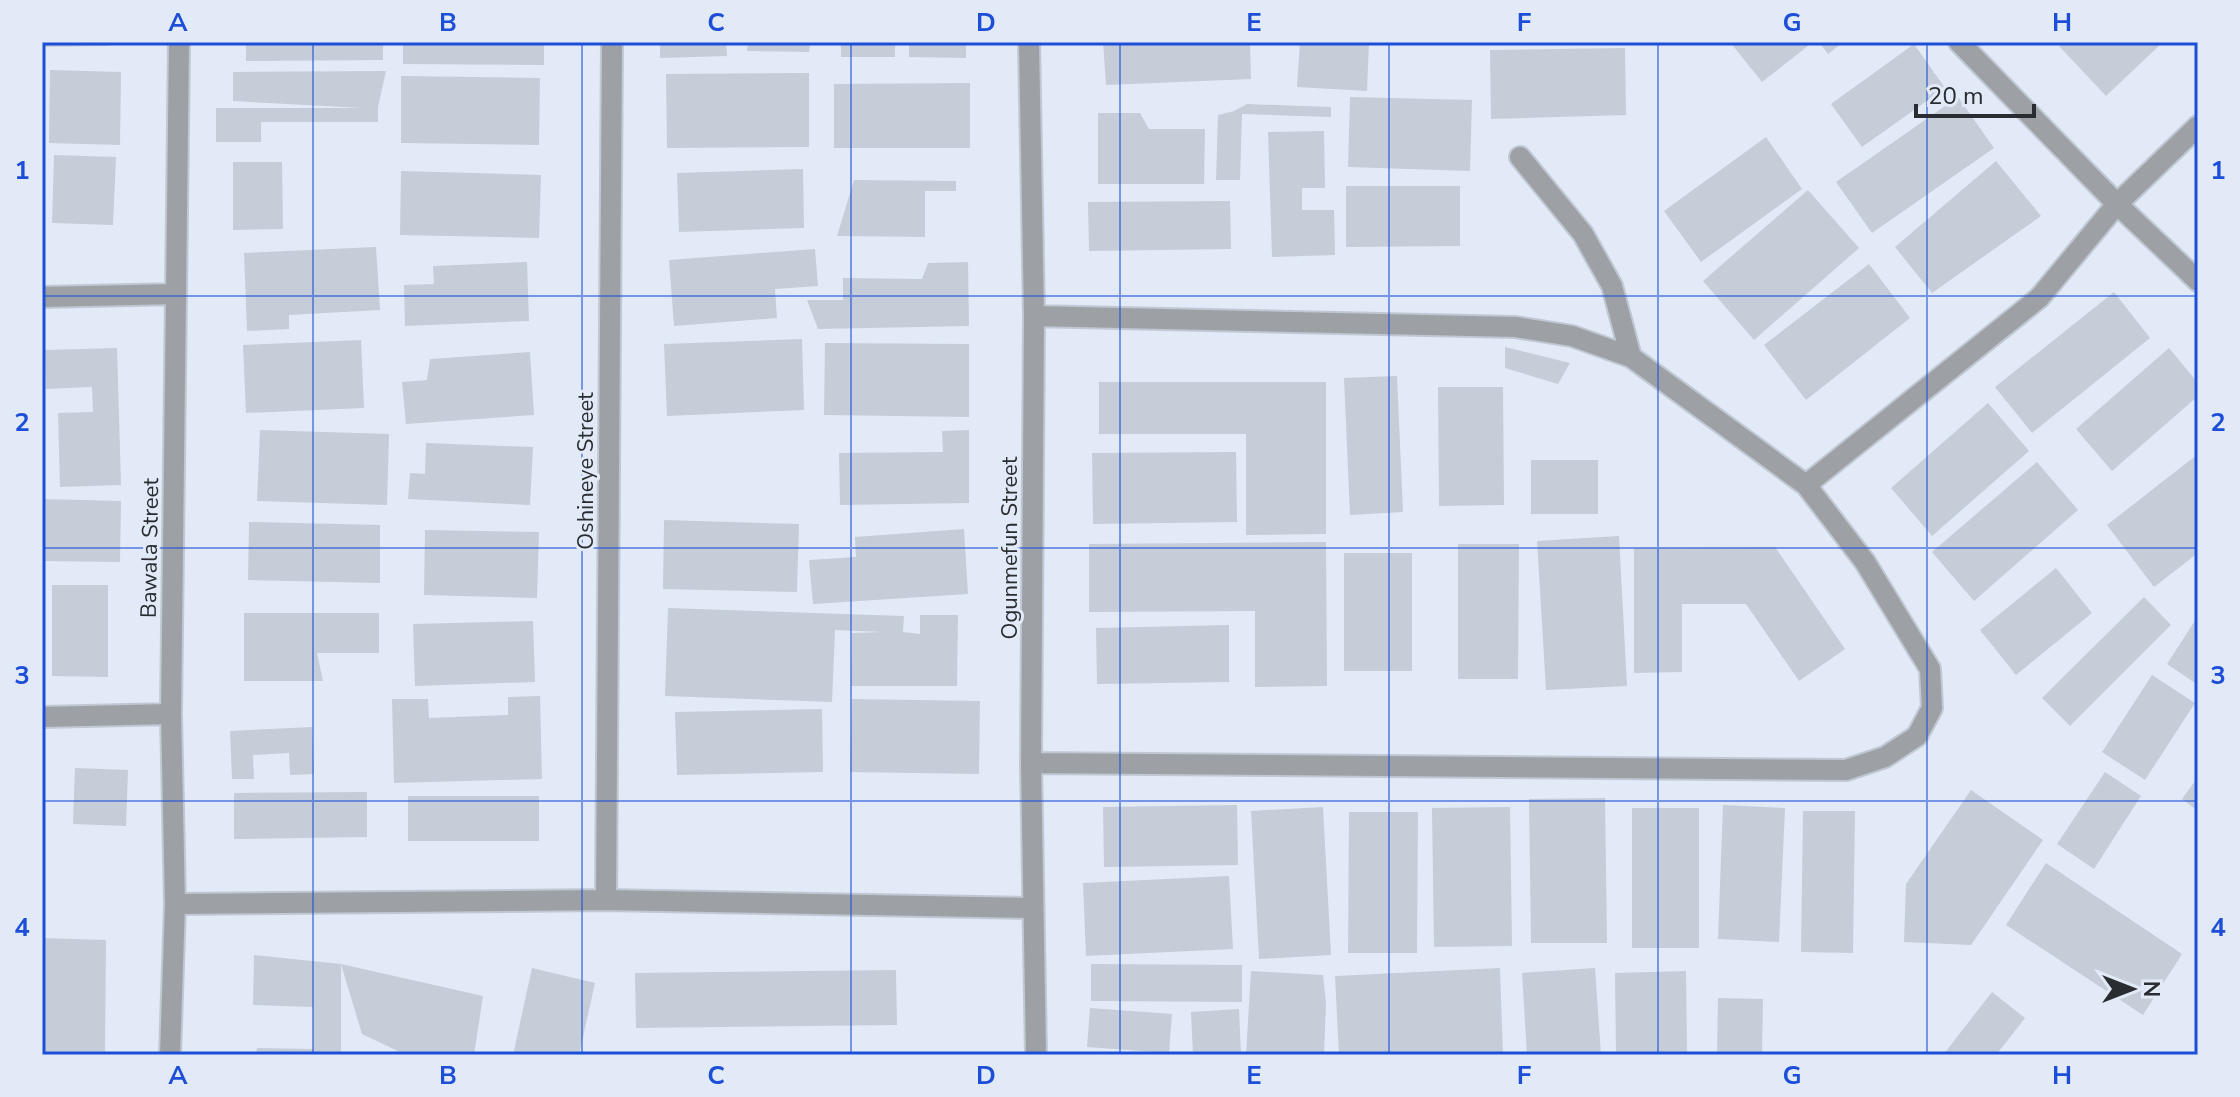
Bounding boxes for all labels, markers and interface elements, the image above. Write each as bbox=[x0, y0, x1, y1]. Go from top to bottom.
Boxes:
text: A bbox=[168, 5, 188, 40]
text: B bbox=[439, 5, 457, 40]
text: C bbox=[707, 5, 725, 40]
text: D bbox=[976, 5, 996, 40]
text: E bbox=[1246, 5, 1262, 40]
text: F bbox=[1517, 5, 1531, 40]
text: G bbox=[1782, 5, 1802, 40]
text: H bbox=[2052, 5, 2072, 40]
scale bar bbox=[1916, 68, 2034, 118]
text: 20 m bbox=[1928, 80, 1984, 112]
text: 1 bbox=[14, 153, 30, 188]
text: 1 bbox=[2210, 153, 2226, 188]
street label: Oshineye Street bbox=[571, 392, 601, 550]
text: 2 bbox=[14, 405, 30, 440]
text: 2 bbox=[2210, 405, 2226, 440]
street label: Ogunmefun Street bbox=[995, 456, 1025, 639]
street label: Bawala Street bbox=[134, 477, 166, 618]
text: 3 bbox=[14, 658, 30, 693]
text: 3 bbox=[2210, 658, 2226, 693]
text: 4 bbox=[14, 910, 30, 945]
text: 4 bbox=[2210, 910, 2226, 945]
north arrow bbox=[2092, 949, 2172, 1029]
text: N bbox=[2136, 981, 2166, 997]
text: A bbox=[168, 1058, 188, 1093]
text: B bbox=[439, 1058, 457, 1093]
text: C bbox=[707, 1058, 725, 1093]
text: D bbox=[976, 1058, 996, 1093]
text: E bbox=[1246, 1058, 1262, 1093]
text: F bbox=[1517, 1058, 1531, 1093]
text: G bbox=[1782, 1058, 1802, 1093]
text: H bbox=[2052, 1058, 2072, 1093]

